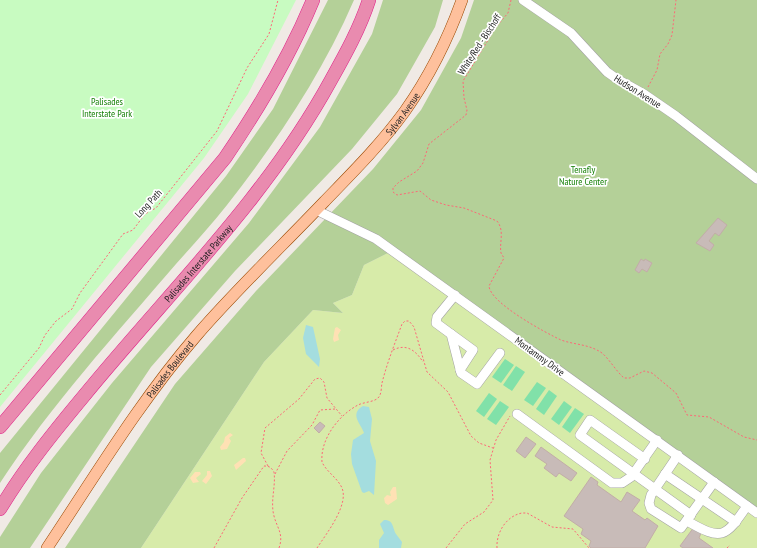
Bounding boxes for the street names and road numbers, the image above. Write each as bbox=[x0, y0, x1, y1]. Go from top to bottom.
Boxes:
street label: White/Red - Bischoff bbox=[455, 11, 504, 77]
street label: Hudson Avenue bbox=[612, 72, 664, 111]
street label: Sylvan Avenue bbox=[383, 90, 423, 138]
street label: Long Path bbox=[132, 186, 165, 220]
street label: Palisades Interstate Parkway bbox=[161, 222, 235, 305]
street label: Montammy Drive bbox=[512, 334, 567, 379]
street label: Palisades Boulevard bbox=[144, 338, 196, 400]

